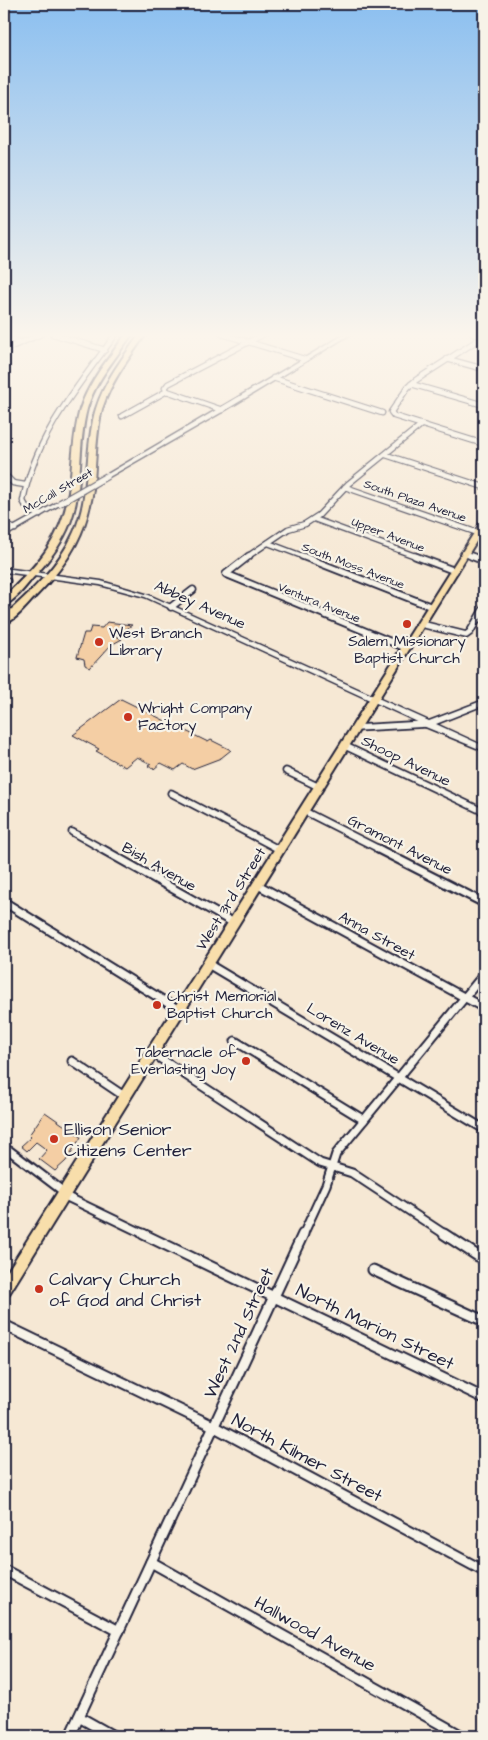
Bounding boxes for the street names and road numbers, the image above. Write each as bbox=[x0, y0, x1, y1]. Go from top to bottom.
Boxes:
street label: McCall Street bbox=[20, 464, 96, 518]
street label: South Plaza Avenue bbox=[361, 475, 469, 527]
street label: Upper Avenue bbox=[349, 513, 427, 557]
street label: South Moss Avenue bbox=[299, 539, 407, 594]
street label: Abbey Avenue bbox=[151, 576, 249, 635]
street label: Ventura Avenue bbox=[275, 579, 363, 627]
street label: Shoop Avenue bbox=[358, 730, 454, 792]
street label: Gramont Avenue bbox=[344, 810, 456, 880]
street label: Bish Avenue bbox=[118, 837, 200, 897]
street label: West 3rd Street bbox=[191, 844, 271, 954]
street label: Anna Street bbox=[335, 906, 419, 966]
street label: Lorenz Avenue bbox=[303, 998, 403, 1070]
street label: West 2nd Street bbox=[198, 1263, 281, 1402]
street label: North Marion Street bbox=[292, 1278, 459, 1377]
street label: North Kilmer Street bbox=[227, 1408, 387, 1509]
street label: Hallwood Avenue bbox=[250, 1590, 381, 1678]

